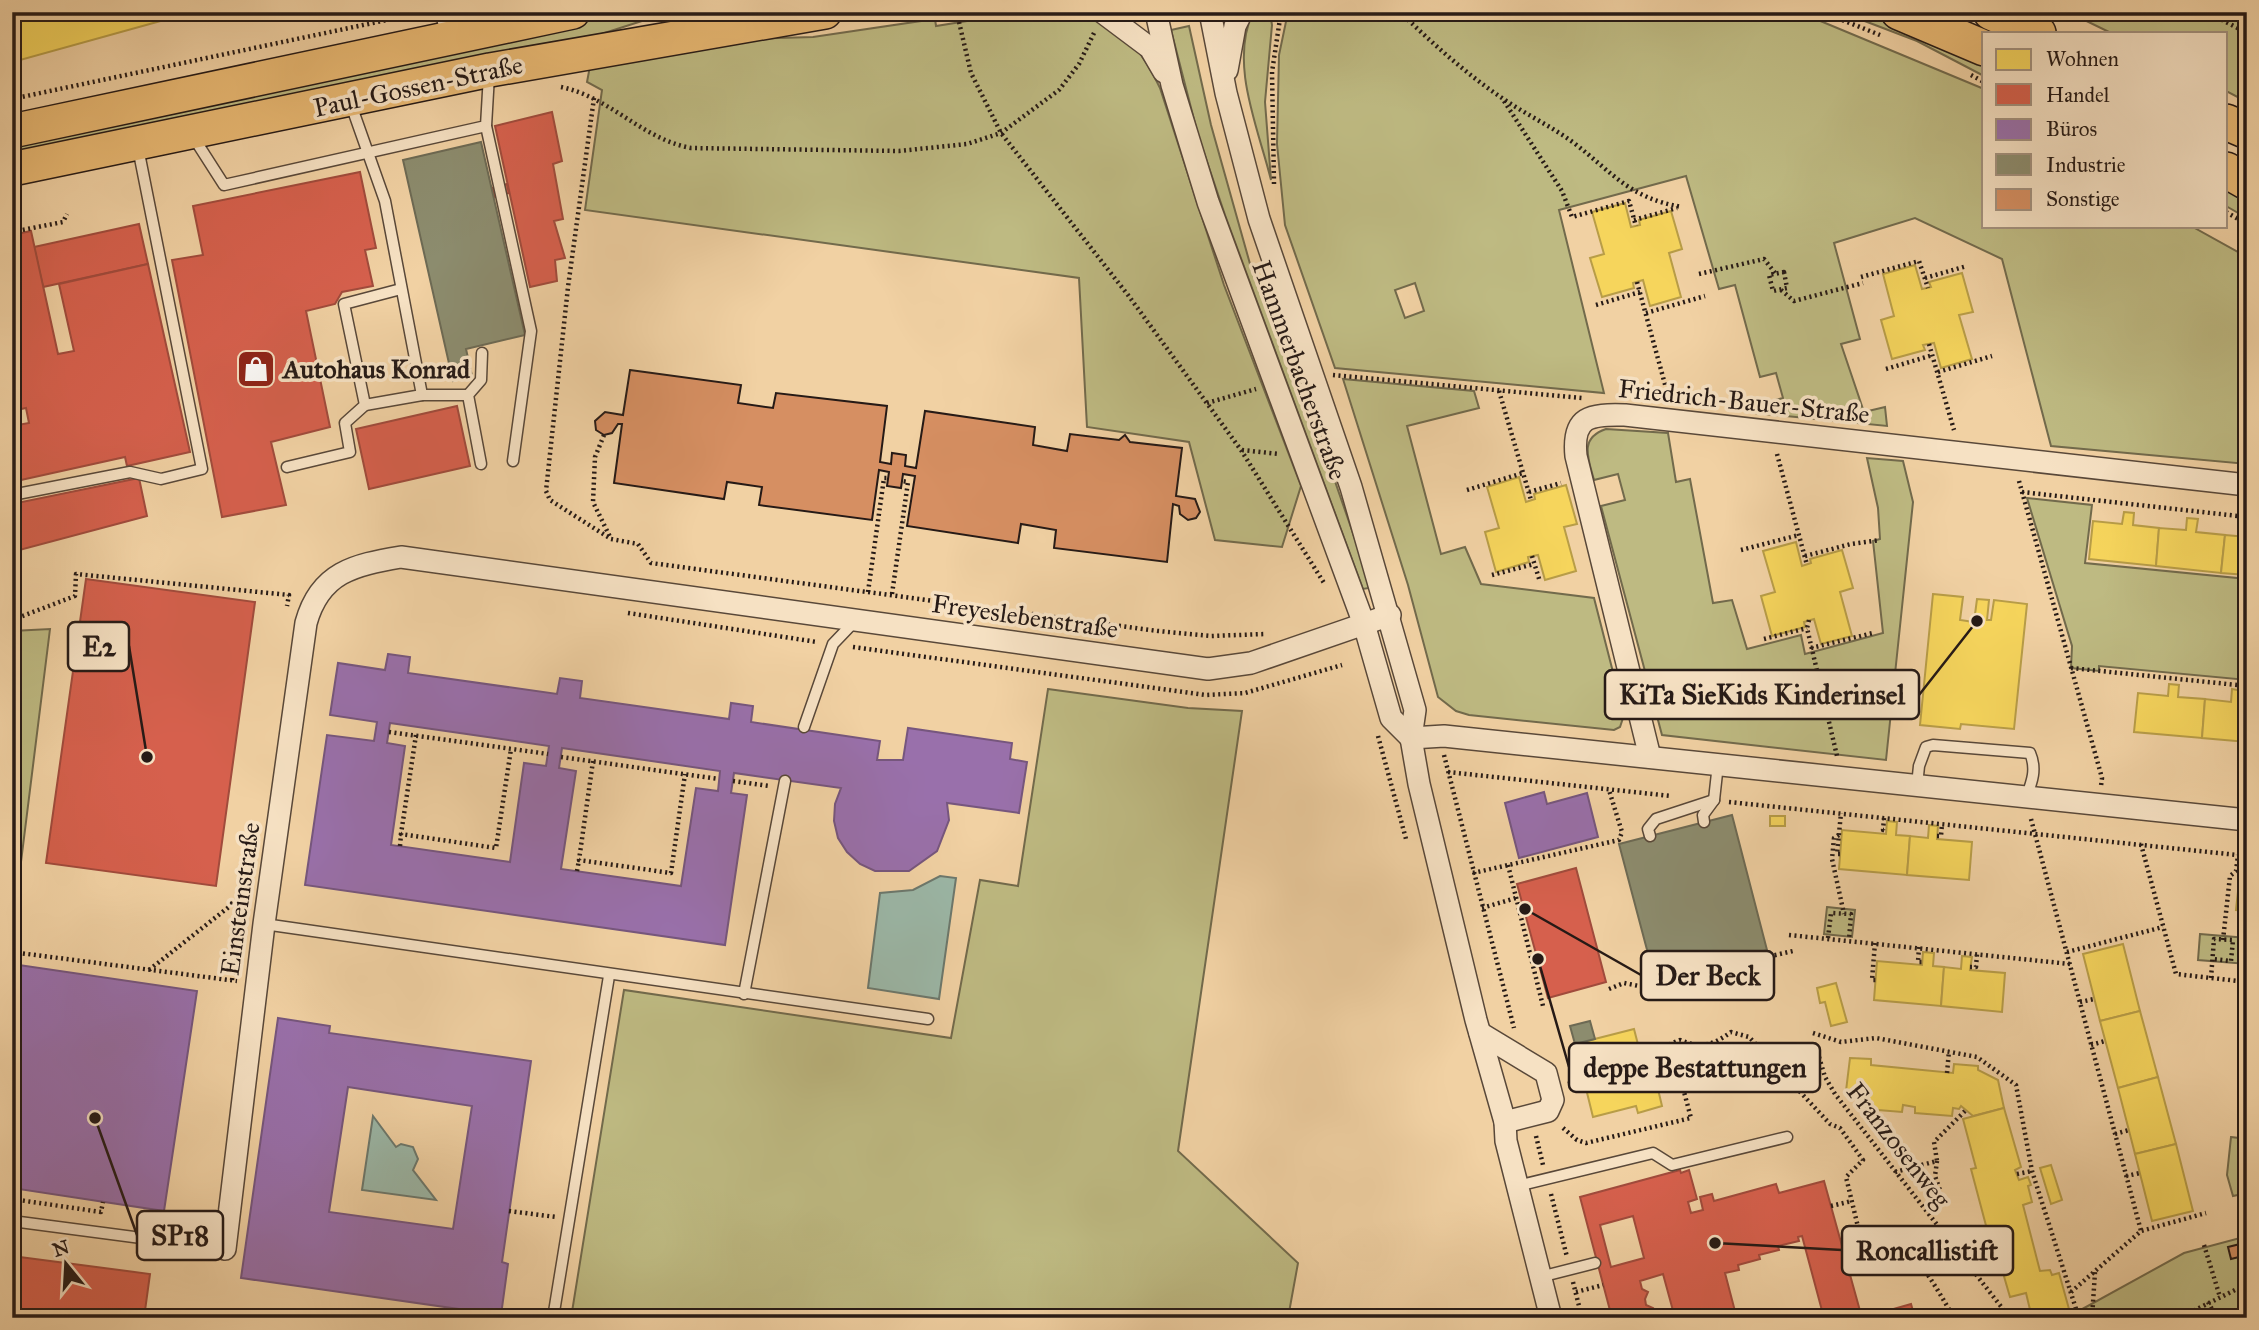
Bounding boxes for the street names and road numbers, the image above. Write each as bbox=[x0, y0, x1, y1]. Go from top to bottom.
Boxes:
street label: Paul-Gossen-Straße bbox=[311, 48, 526, 124]
street label: Hammerbacherstraße bbox=[1245, 256, 1355, 484]
street label: Friedrich-Bauer-Straße bbox=[1617, 372, 1871, 430]
street label: Freyeslebenstraße bbox=[930, 587, 1120, 645]
street label: Einsteinstraße bbox=[213, 820, 267, 978]
street label: Franzosenweg bbox=[1840, 1076, 1958, 1215]

